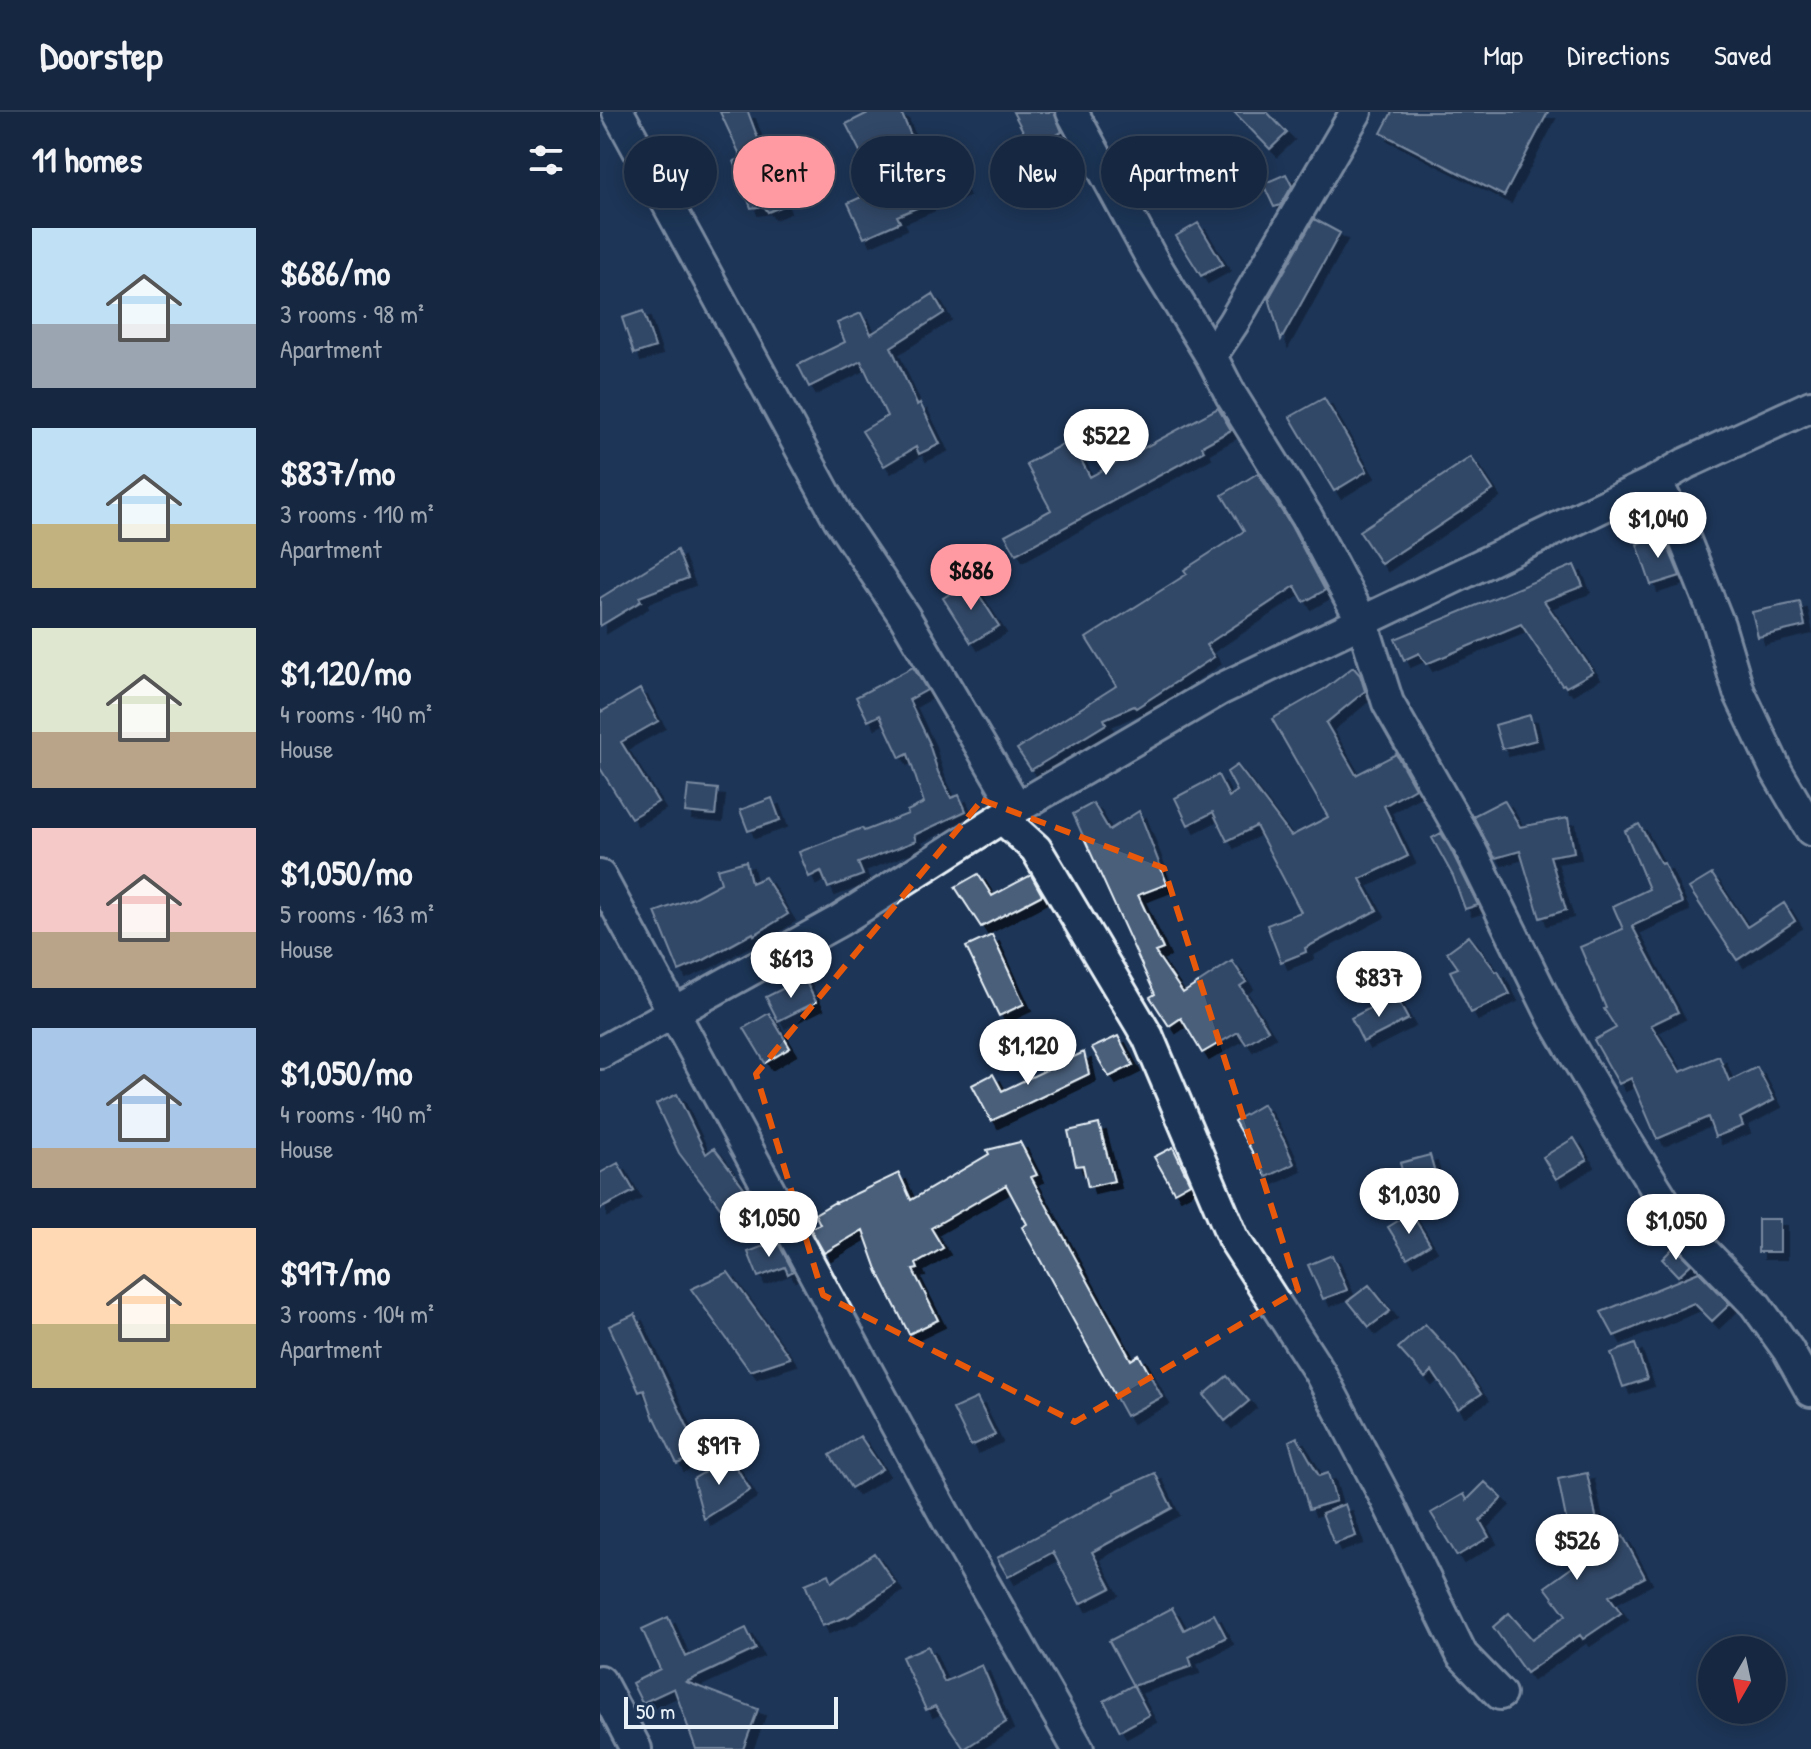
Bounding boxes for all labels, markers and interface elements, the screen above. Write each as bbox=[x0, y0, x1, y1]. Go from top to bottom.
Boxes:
text: Doorstep bbox=[40, 29, 162, 81]
text: Map bbox=[1483, 36, 1523, 74]
text: Directions bbox=[1567, 36, 1670, 74]
text: Saved bbox=[1714, 36, 1771, 74]
chip: Buy bbox=[624, 136, 717, 208]
chip: Rent bbox=[733, 136, 835, 208]
chip: Filters bbox=[851, 136, 974, 208]
chip: New bbox=[990, 136, 1085, 208]
chip: Apartment bbox=[1101, 136, 1267, 208]
text: 11 homes bbox=[32, 137, 142, 183]
icon: filters bbox=[524, 138, 568, 182]
text: $686/mo bbox=[280, 250, 390, 296]
icon: home bbox=[96, 260, 192, 356]
text: 3 rooms · 98 m² bbox=[280, 296, 424, 331]
text: Apartment bbox=[280, 331, 382, 366]
pin: $522 bbox=[1059, 409, 1153, 477]
text: $522 bbox=[1082, 417, 1130, 452]
text: $837/mo bbox=[280, 450, 395, 496]
icon: home bbox=[96, 460, 192, 556]
pin: $1,040 bbox=[1593, 492, 1723, 560]
text: 3 rooms · 110 m² bbox=[280, 496, 434, 531]
text: $1,040 bbox=[1628, 500, 1688, 535]
text: Apartment bbox=[280, 531, 382, 566]
pin: $686 bbox=[924, 544, 1018, 612]
text: $686 bbox=[948, 552, 994, 587]
text: $1,120/mo bbox=[280, 650, 411, 696]
icon: home bbox=[96, 660, 192, 756]
text: 4 rooms · 140 m² bbox=[280, 696, 432, 731]
text: House bbox=[280, 731, 333, 766]
text: $1,050/mo bbox=[280, 850, 413, 896]
icon: home bbox=[96, 860, 192, 956]
text: 5 rooms · 163 m² bbox=[280, 896, 434, 931]
text: House bbox=[280, 931, 333, 966]
pin: $613 bbox=[744, 932, 838, 1000]
text: $613 bbox=[769, 940, 813, 975]
pin: $837 bbox=[1332, 951, 1426, 1019]
text: $837 bbox=[1355, 959, 1403, 994]
pin: $1,120 bbox=[963, 1019, 1093, 1087]
text: $1,120 bbox=[997, 1027, 1059, 1062]
text: $1,050/mo bbox=[280, 1050, 413, 1096]
icon: home bbox=[96, 1060, 192, 1156]
text: 4 rooms · 140 m² bbox=[280, 1096, 432, 1131]
text: House bbox=[280, 1131, 333, 1166]
pin: $1,030 bbox=[1344, 1168, 1474, 1236]
text: $1,030 bbox=[1378, 1176, 1440, 1211]
pin: $1,050 bbox=[704, 1191, 834, 1259]
pin: $1,050 bbox=[1611, 1194, 1741, 1262]
text: $1,050 bbox=[738, 1199, 800, 1234]
text: $1,050 bbox=[1645, 1202, 1707, 1237]
text: $917/mo bbox=[280, 1250, 390, 1296]
icon: home bbox=[96, 1260, 192, 1356]
text: 3 rooms · 104 m² bbox=[280, 1296, 434, 1331]
text: Apartment bbox=[280, 1331, 382, 1366]
pin: $917 bbox=[672, 1419, 766, 1487]
text: $917 bbox=[696, 1427, 742, 1462]
pin: $526 bbox=[1530, 1514, 1624, 1582]
text: $526 bbox=[1554, 1522, 1600, 1557]
north arrow bbox=[1698, 1636, 1786, 1724]
map controls bbox=[1698, 1636, 1786, 1724]
scale bar bbox=[624, 1693, 838, 1729]
text: 50 m bbox=[636, 1696, 675, 1726]

